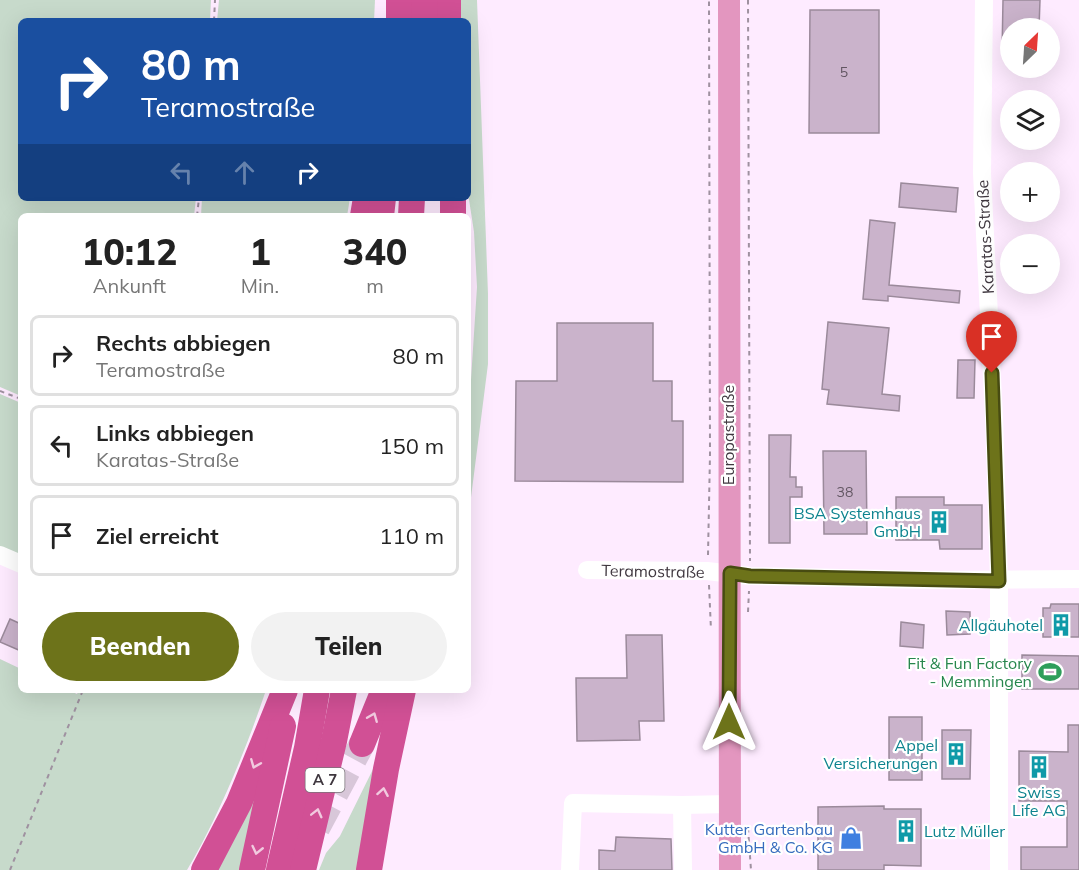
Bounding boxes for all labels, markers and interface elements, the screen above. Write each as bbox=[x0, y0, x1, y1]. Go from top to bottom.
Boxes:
north arrow bbox=[1000, 18, 1060, 78]
map controls bbox=[1000, 18, 1060, 294]
text: 80 m bbox=[141, 38, 241, 91]
icon: right bbox=[42, 42, 120, 120]
house number: 5 bbox=[840, 63, 848, 81]
text: Teramostraße bbox=[141, 90, 315, 124]
button: layers bbox=[1000, 90, 1060, 150]
icon: left bbox=[165, 156, 198, 189]
icon: ahead bbox=[228, 156, 261, 189]
icon: right bbox=[291, 156, 324, 189]
button: + bbox=[1000, 162, 1060, 222]
street label: Karatas-Straße bbox=[972, 179, 998, 295]
text: 10:12 bbox=[82, 229, 177, 274]
text: 1 bbox=[249, 229, 271, 274]
text: 340 bbox=[343, 229, 407, 274]
button: − bbox=[1000, 234, 1060, 294]
text: Ankunft bbox=[93, 273, 166, 298]
text: Min. bbox=[241, 273, 279, 298]
text: m bbox=[366, 273, 384, 298]
pin bbox=[966, 311, 1017, 373]
icon: arrive bbox=[975, 320, 1008, 353]
text: Rechts abbiegen bbox=[96, 329, 271, 357]
icon: right bbox=[45, 339, 78, 372]
text: 80 m bbox=[393, 342, 444, 370]
text: Teramostraße bbox=[96, 357, 225, 382]
street label: Europastraße bbox=[718, 385, 738, 485]
text: Links abbiegen bbox=[96, 419, 254, 447]
icon: left bbox=[45, 429, 78, 462]
text: 150 m bbox=[379, 432, 444, 460]
text: Karatas-Straße bbox=[96, 447, 239, 472]
house number: 38 bbox=[837, 483, 853, 501]
place label: BSA Systemhaus GmbH bbox=[794, 503, 921, 541]
building icon: BSA Systemhaus GmbH bbox=[926, 509, 952, 535]
icon: arrive bbox=[45, 519, 78, 552]
text: Ziel erreicht bbox=[96, 522, 219, 550]
text: 110 m bbox=[379, 522, 444, 550]
street label: Teramostraße bbox=[601, 560, 705, 582]
button: Beenden bbox=[42, 612, 239, 681]
button: Teilen bbox=[251, 612, 447, 681]
building icon: Allgäuhotel bbox=[1048, 612, 1074, 638]
place label: Allgäuhotel bbox=[959, 615, 1043, 635]
place label: Fit & Fun Factory - Memmingen bbox=[907, 653, 1032, 691]
sports icon: Fit & Fun Factory - Memmingen bbox=[1037, 659, 1063, 685]
position arrow bbox=[697, 690, 761, 754]
one-way arrow bbox=[366, 712, 379, 723]
place label: Appel Versicherungen bbox=[823, 735, 938, 773]
building icon: Appel Versicherungen bbox=[943, 741, 969, 767]
building icon: Swiss Life AG bbox=[1026, 754, 1052, 780]
one-way arrow bbox=[250, 757, 262, 768]
road number: A 7 bbox=[306, 768, 344, 792]
place label: Swiss Life AG bbox=[1012, 782, 1066, 820]
one-way arrow bbox=[376, 787, 388, 796]
one-way arrow bbox=[309, 808, 322, 818]
building icon: Lutz Müller bbox=[893, 818, 919, 844]
place label: Kutter Gartenbau GmbH & Co. KG bbox=[705, 819, 833, 857]
place label: Lutz Müller bbox=[924, 821, 1005, 841]
shop icon: Kutter Gartenbau GmbH & Co. KG bbox=[838, 825, 864, 851]
one-way arrow bbox=[252, 845, 265, 855]

